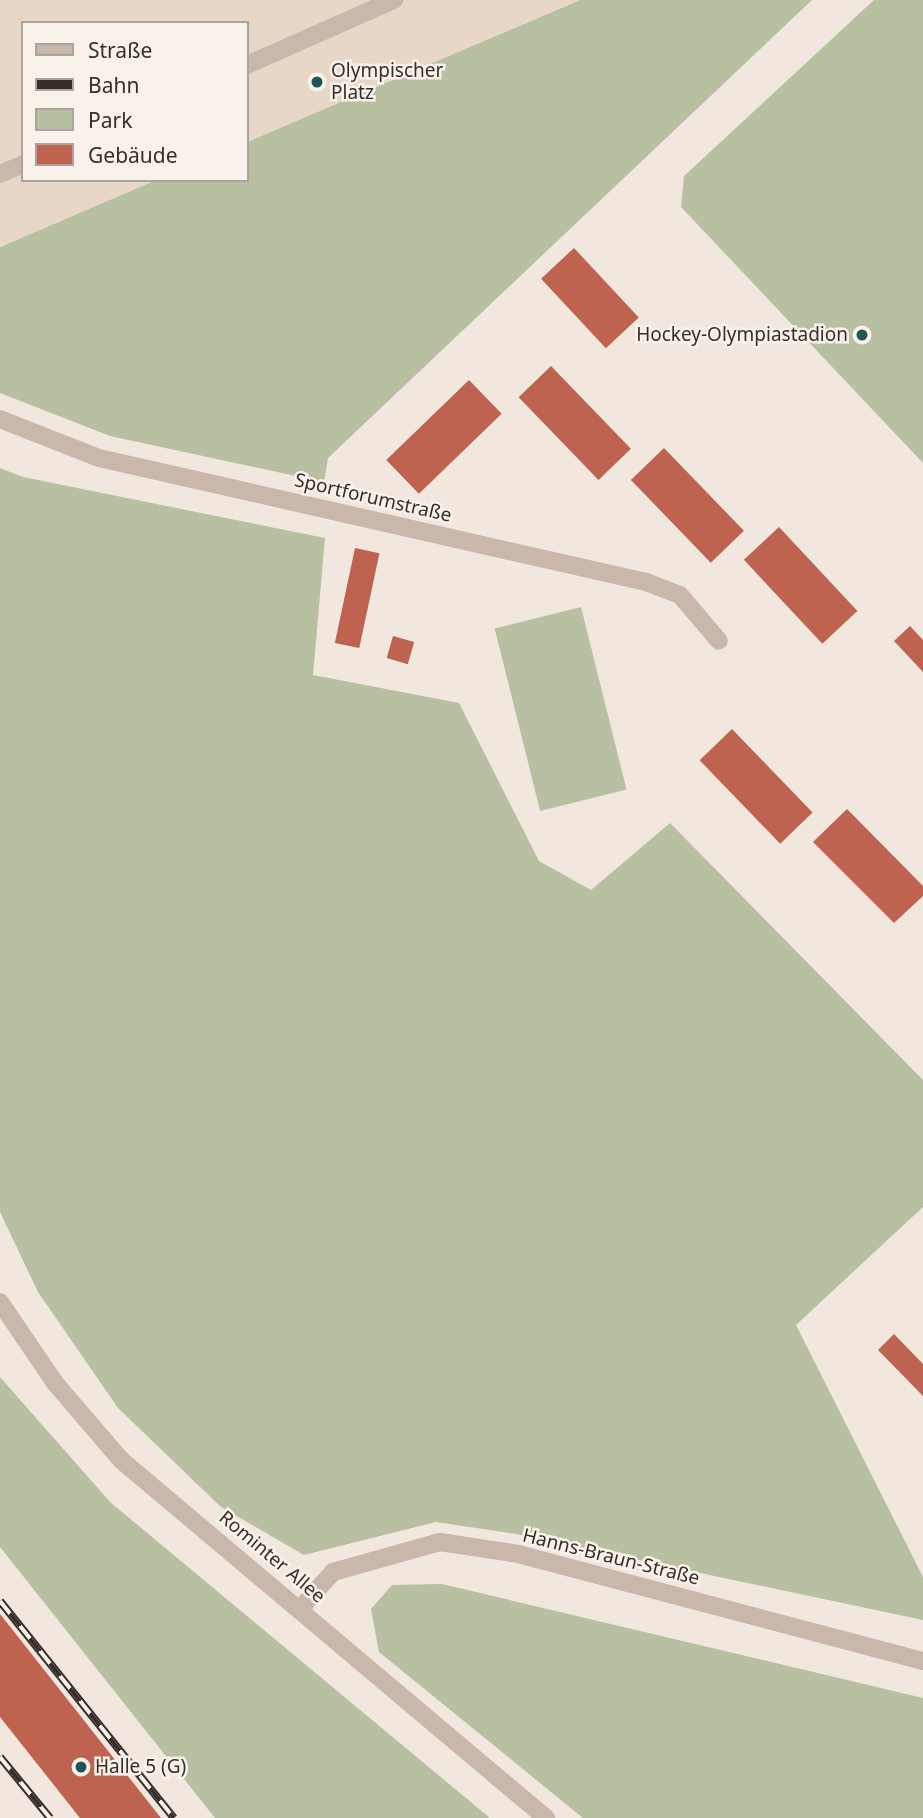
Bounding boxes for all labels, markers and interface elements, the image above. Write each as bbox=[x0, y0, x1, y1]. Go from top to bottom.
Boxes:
legend bbox=[21, 21, 248, 182]
text: Straße bbox=[88, 36, 152, 64]
place label: Olympischer Platz bbox=[331, 60, 443, 104]
text: Bahn bbox=[88, 71, 139, 99]
marker: Olympischer Platz bbox=[309, 74, 325, 90]
text: Park bbox=[88, 106, 132, 134]
text: Gebäude bbox=[88, 141, 178, 169]
place label: Hockey-Olympiastadion bbox=[636, 324, 848, 346]
marker: Hockey-Olympiastadion bbox=[854, 327, 870, 343]
street label: Sportforumstraße bbox=[292, 469, 454, 527]
street label: Rominter Allee bbox=[214, 1506, 330, 1608]
street label: Hanns-Braun-Straße bbox=[520, 1524, 702, 1590]
place label: Halle 5 (G) bbox=[95, 1756, 186, 1778]
marker: Halle 5 (G) bbox=[73, 1759, 89, 1775]

